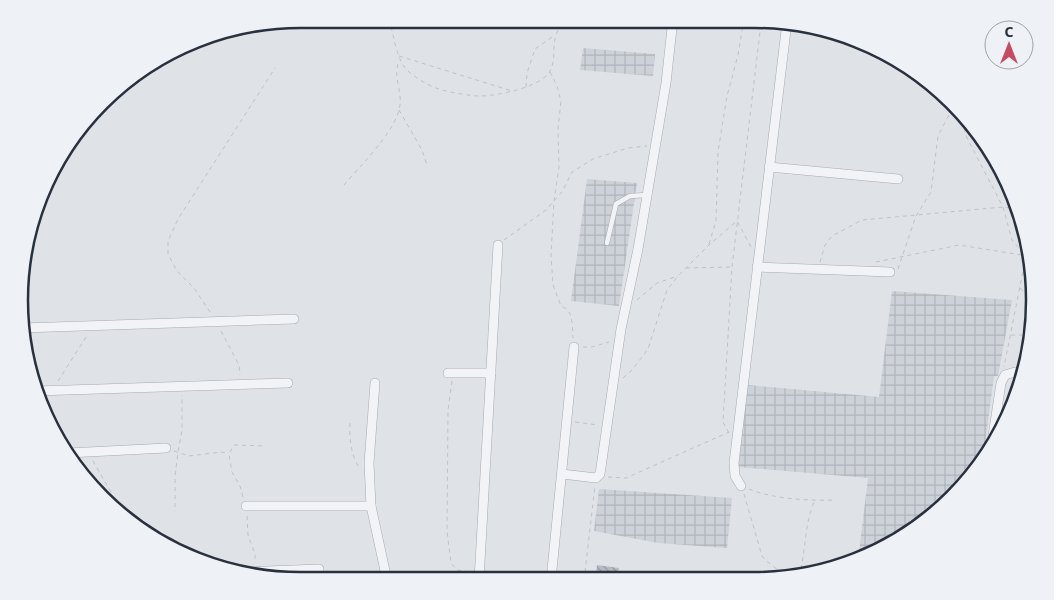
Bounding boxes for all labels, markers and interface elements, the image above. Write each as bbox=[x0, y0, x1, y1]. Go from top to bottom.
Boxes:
north arrow bbox=[984, 20, 1034, 70]
text: С bbox=[1004, 22, 1014, 41]

